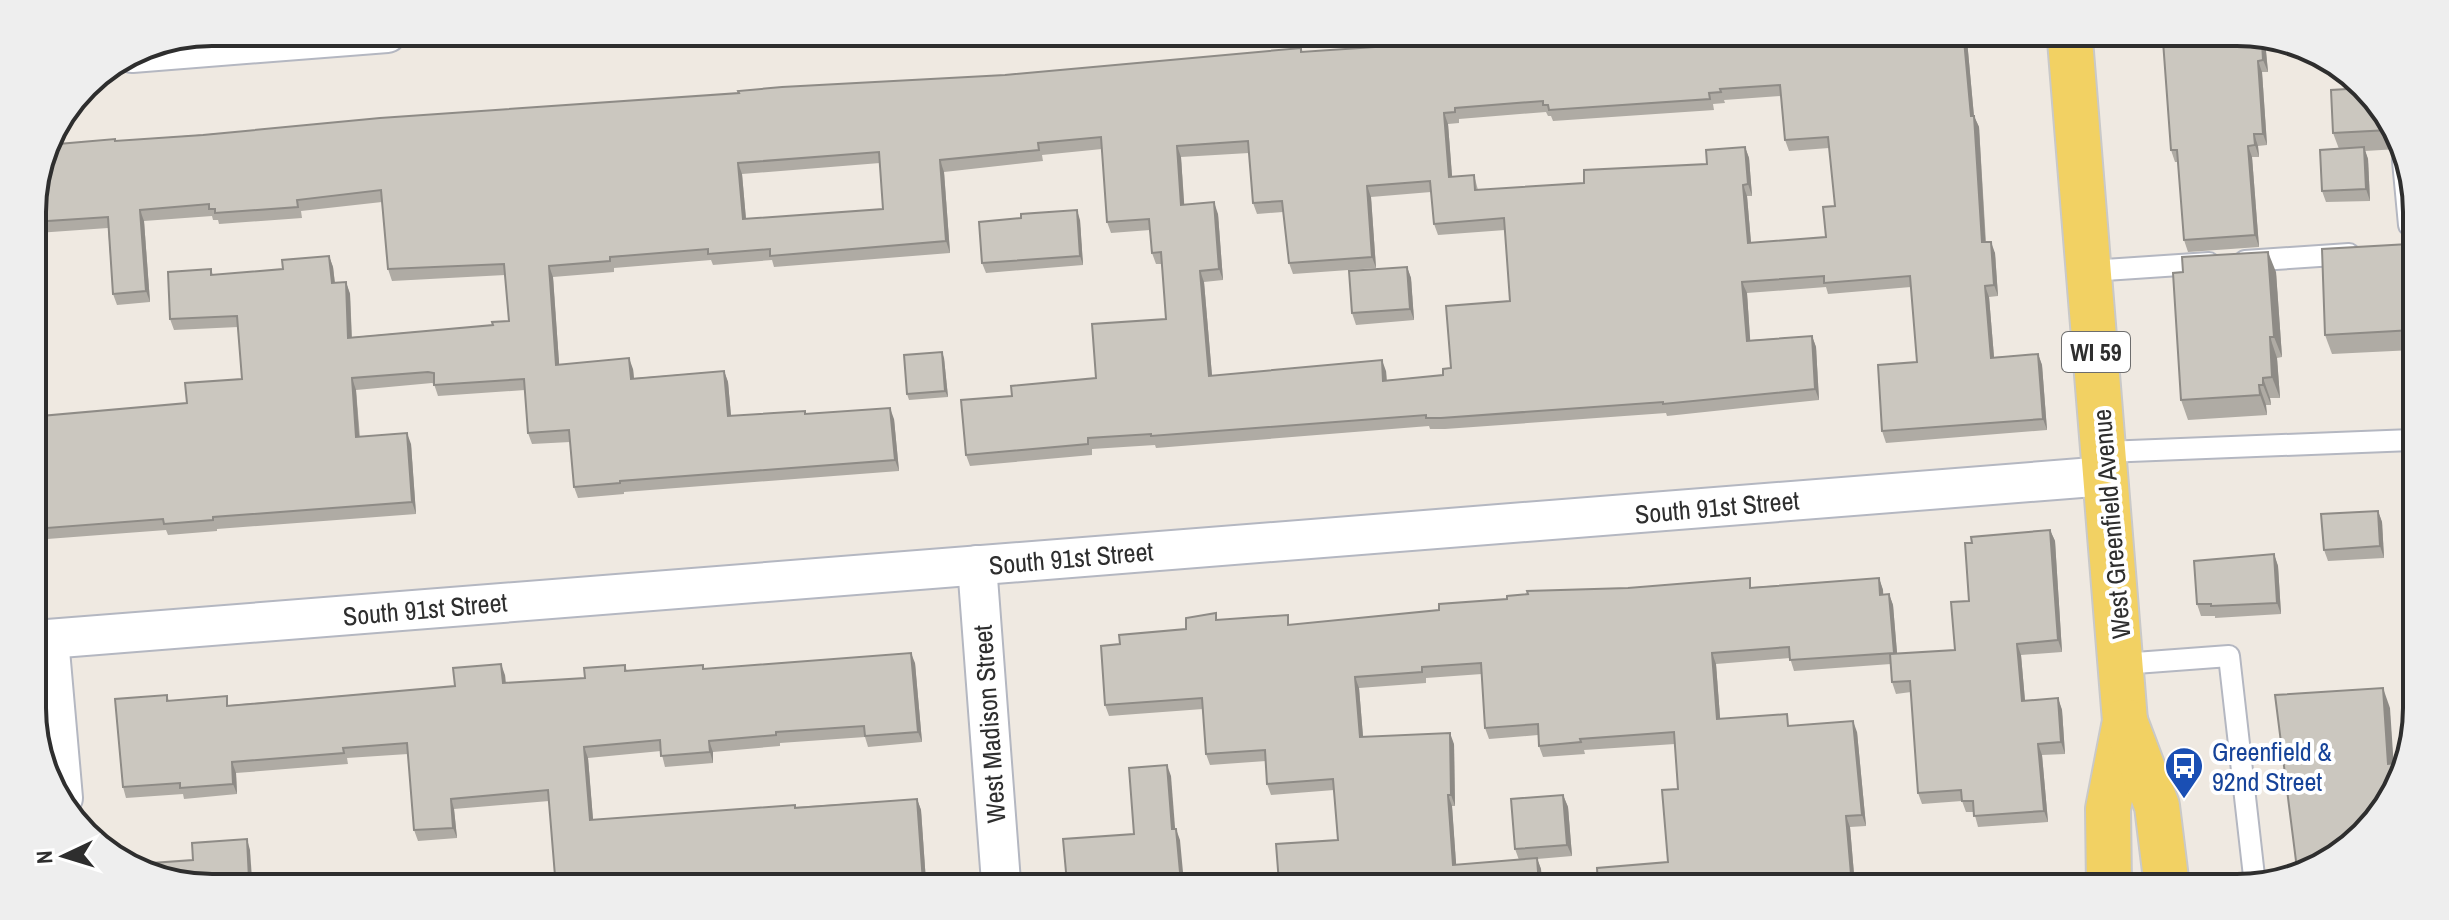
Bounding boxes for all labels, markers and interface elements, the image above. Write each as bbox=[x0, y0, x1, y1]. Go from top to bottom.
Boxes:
road number: WI 59 bbox=[2062, 332, 2130, 372]
street label: West Greenfield Avenue bbox=[2084, 408, 2138, 640]
street label: South 91st Street bbox=[1633, 482, 1801, 532]
street label: South 91st Street bbox=[987, 533, 1155, 583]
street label: South 91st Street bbox=[341, 584, 509, 634]
street label: West Madison Street bbox=[965, 624, 1013, 824]
place label: Greenfield & 92nd Street bbox=[2212, 734, 2332, 799]
bus stop icon: Greenfield & 92nd Street bbox=[2163, 745, 2205, 800]
north arrow bbox=[24, 816, 104, 896]
text: N bbox=[29, 850, 59, 865]

